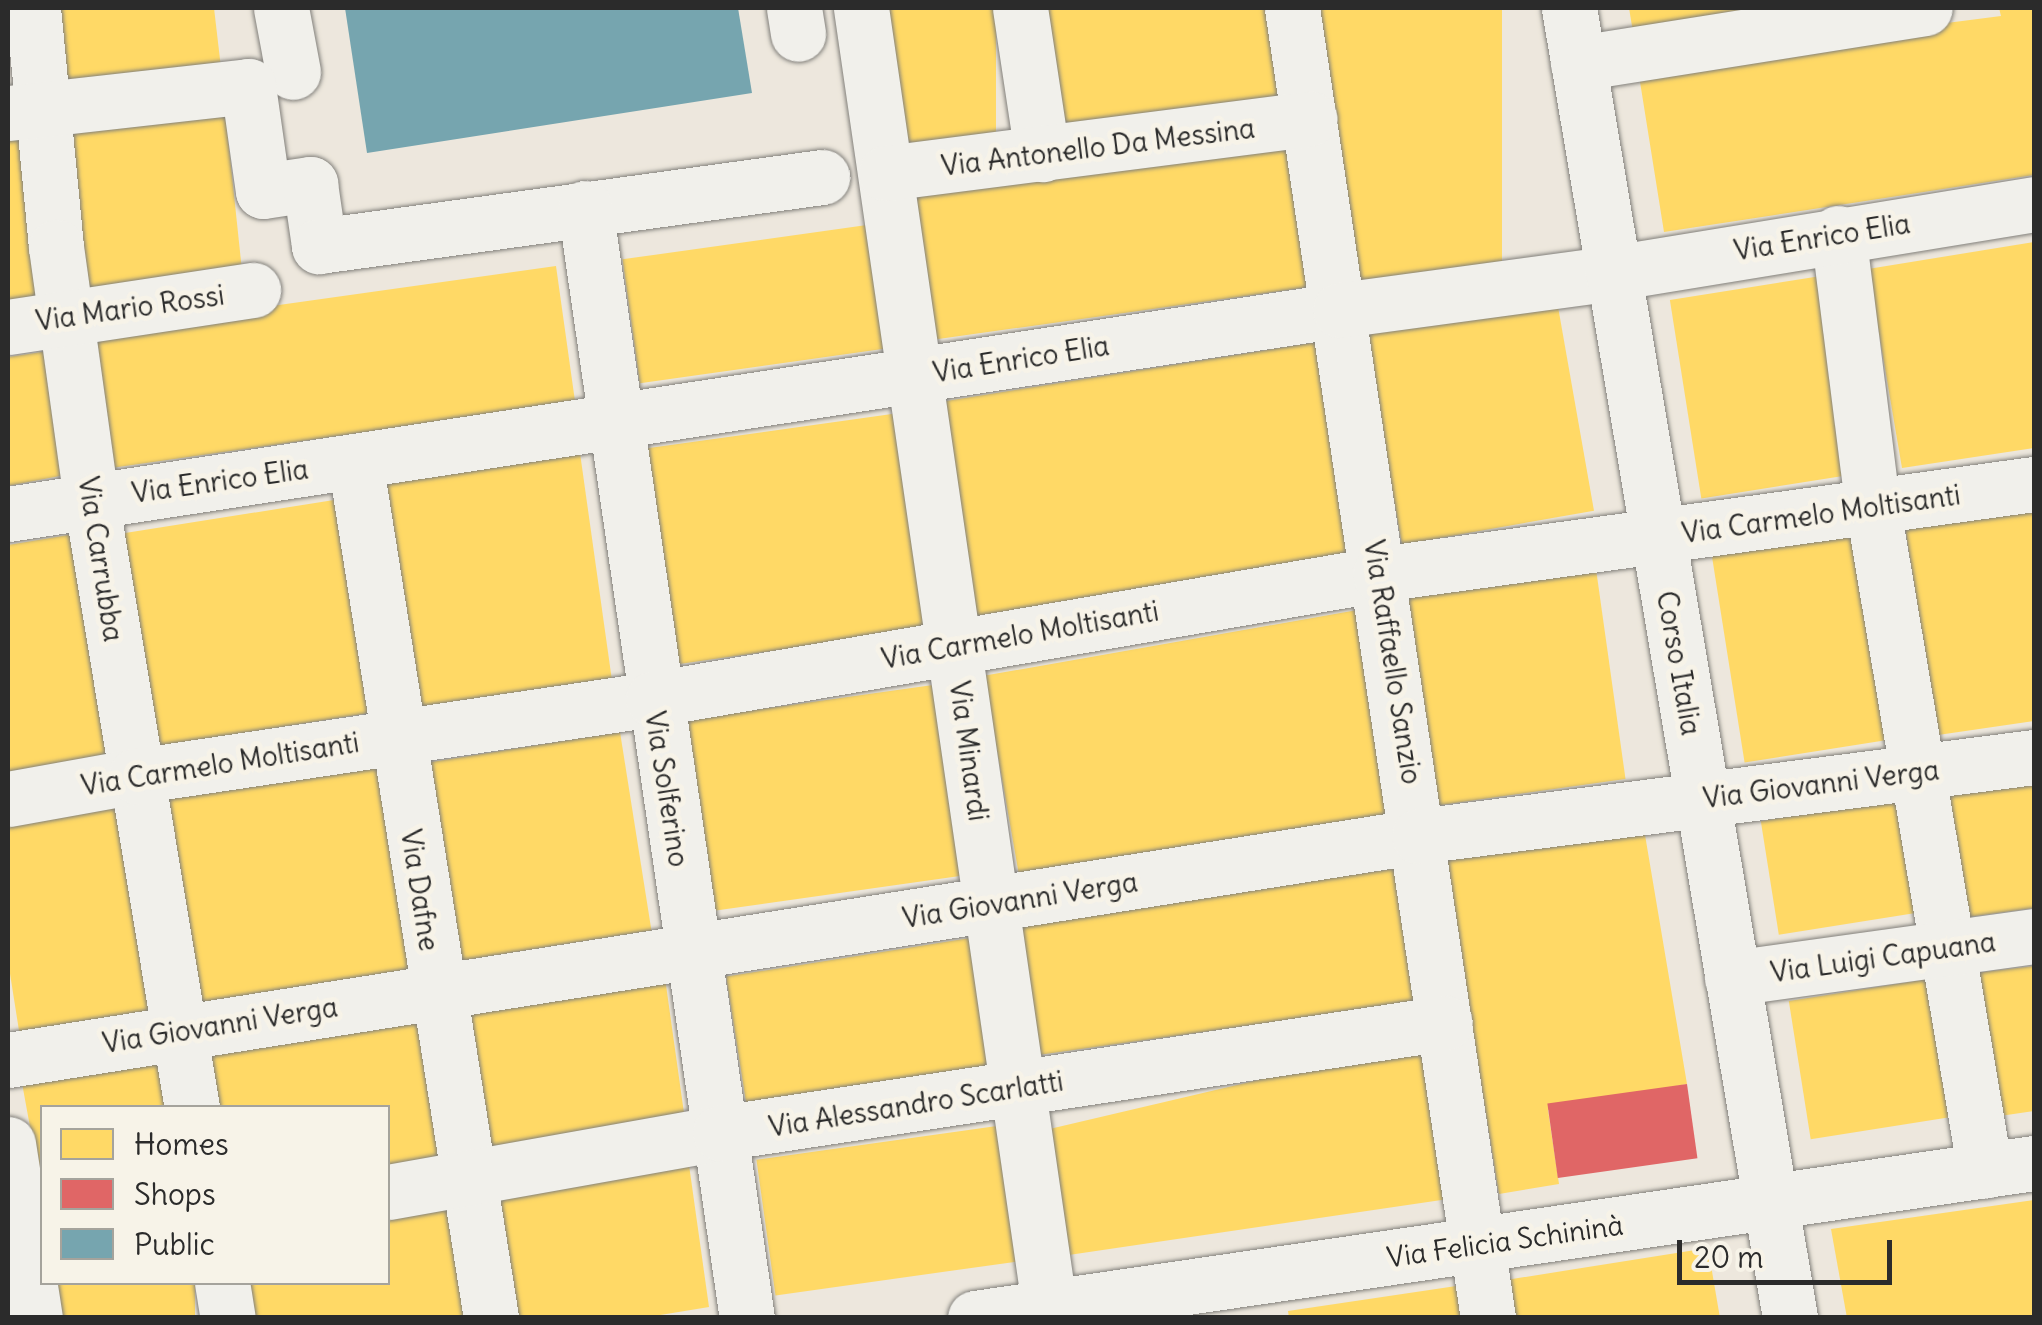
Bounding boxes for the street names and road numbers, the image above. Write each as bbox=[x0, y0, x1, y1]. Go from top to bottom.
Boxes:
street label: Via Antonello Da Messina bbox=[939, 111, 1257, 183]
street label: Via Enrico Elia bbox=[1731, 206, 1913, 268]
street label: Via Mario Rossi bbox=[34, 278, 226, 338]
street label: Via Enrico Elia bbox=[930, 328, 1112, 390]
street label: Via Enrico Elia bbox=[130, 452, 310, 510]
street label: Via Carrubba bbox=[71, 474, 131, 644]
street label: Via Carmelo Moltisanti bbox=[1680, 478, 1962, 550]
street label: Via Raffaello Sanzio bbox=[1357, 537, 1429, 787]
street label: Corso Italia bbox=[1650, 588, 1708, 738]
street label: Via Carmelo Moltisanti bbox=[879, 594, 1161, 676]
street label: Via Minardi bbox=[943, 679, 995, 823]
street label: Via Solferino bbox=[638, 709, 696, 869]
street label: Via Carmelo Moltisanti bbox=[79, 725, 361, 803]
street label: Via Giovanni Verga bbox=[1701, 753, 1941, 815]
street label: Via Dafne bbox=[394, 827, 446, 953]
street label: Via Giovanni Verga bbox=[900, 865, 1140, 935]
street label: Via Luigi Capuana bbox=[1768, 925, 1998, 989]
street label: Via Giovanni Verga bbox=[100, 990, 340, 1060]
street label: Via Alessandro Scarlatti bbox=[766, 1064, 1066, 1144]
street label: Via Felicia Schininà bbox=[1385, 1208, 1625, 1274]

